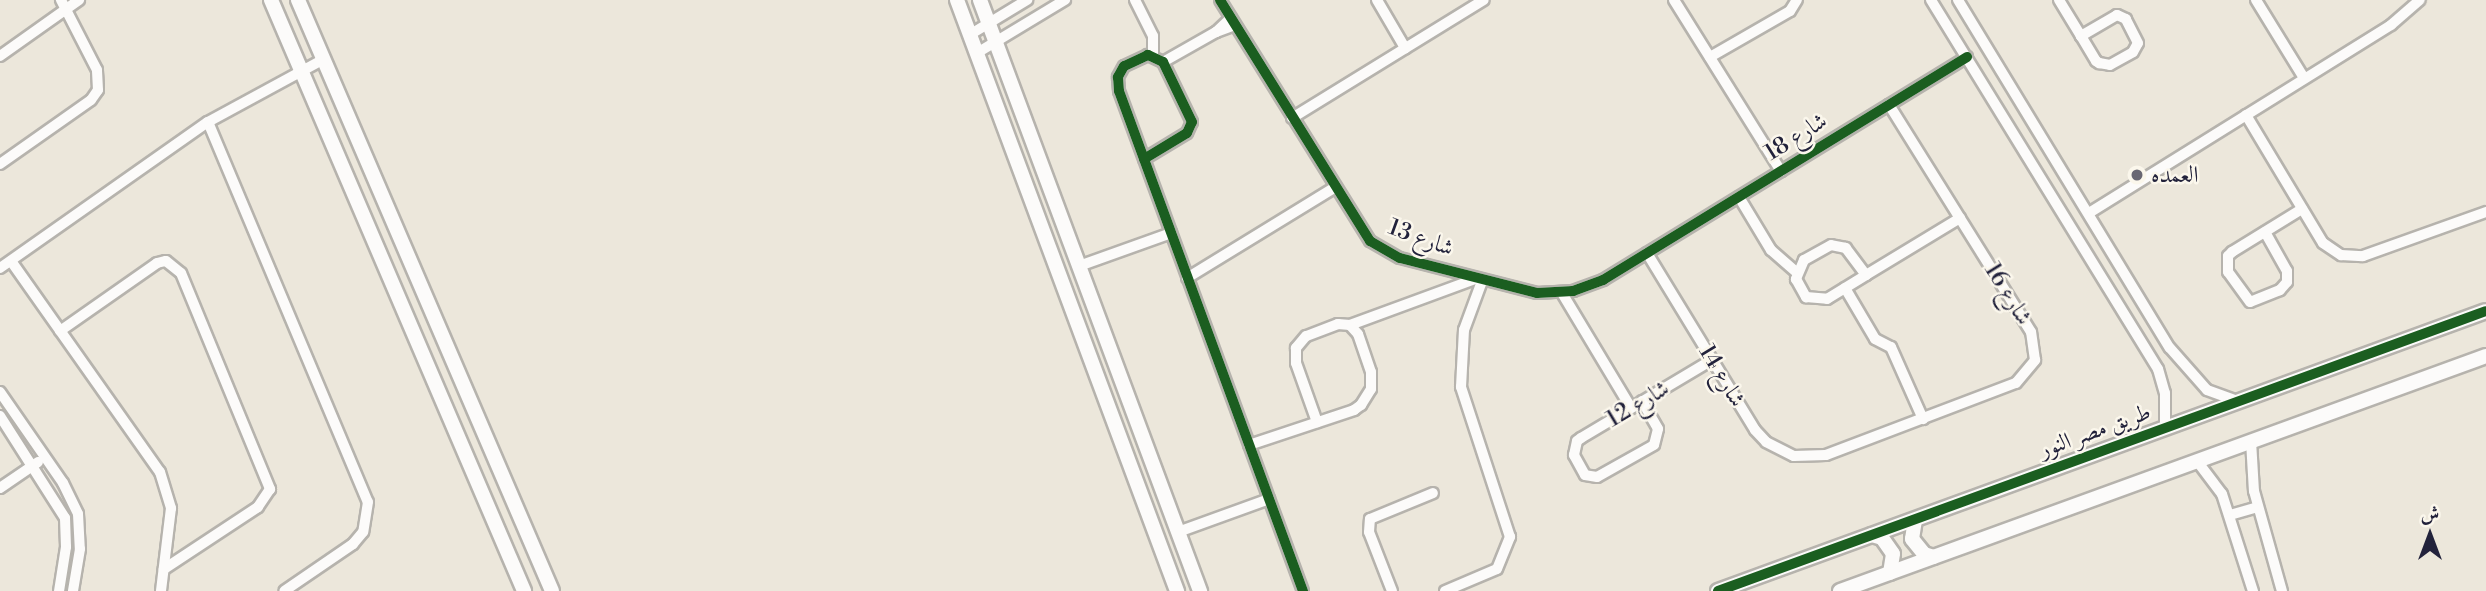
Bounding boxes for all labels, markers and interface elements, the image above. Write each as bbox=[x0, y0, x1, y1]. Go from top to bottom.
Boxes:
street label: شارع 18 bbox=[1760, 107, 1832, 167]
place label: العمده bbox=[2151, 161, 2198, 189]
marker: العمده bbox=[2129, 167, 2145, 183]
street label: شارع 13 bbox=[1385, 214, 1457, 262]
street label: شارع 16 bbox=[1978, 258, 2038, 330]
street label: شارع 14 bbox=[1693, 340, 1751, 412]
street label: شارع 12 bbox=[1602, 375, 1674, 433]
street label: طريق مصر النور bbox=[2035, 398, 2155, 464]
north arrow bbox=[2395, 500, 2465, 570]
text: ش bbox=[2421, 502, 2439, 526]

